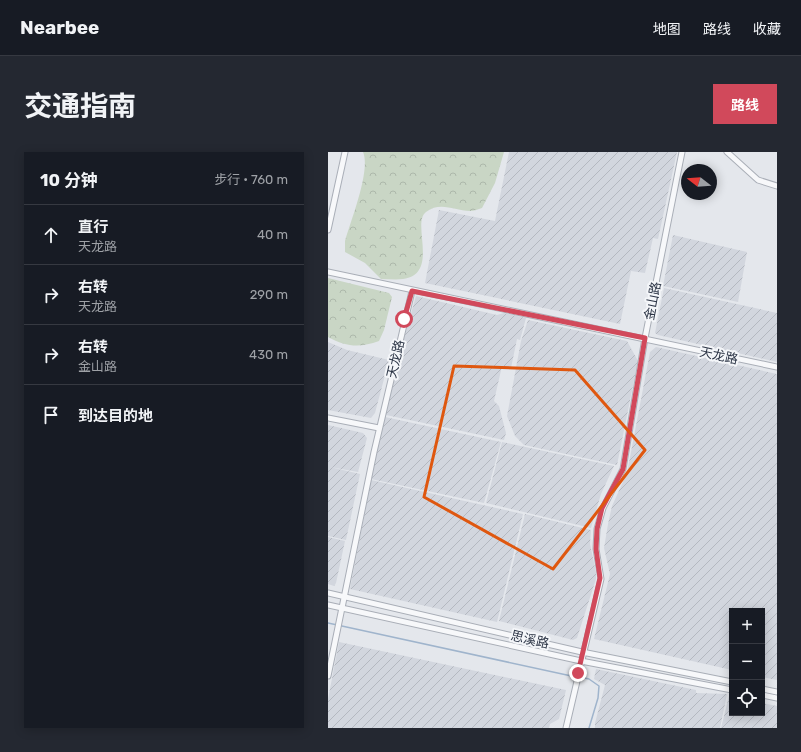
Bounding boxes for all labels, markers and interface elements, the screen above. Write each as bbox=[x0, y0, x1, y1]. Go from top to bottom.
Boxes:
text: Nearbee bbox=[20, 16, 99, 39]
text: 地图 bbox=[653, 21, 681, 38]
text: 路线 bbox=[703, 21, 731, 38]
text: 收藏 bbox=[753, 21, 781, 38]
button: 路线 bbox=[713, 84, 777, 124]
text: 交通指南 bbox=[24, 90, 136, 123]
north arrow bbox=[681, 164, 717, 200]
text: 10 分钟 bbox=[40, 170, 98, 190]
text: 步行 · 760 m bbox=[214, 172, 288, 187]
text: 直行 bbox=[78, 218, 108, 236]
icon: ahead bbox=[40, 224, 62, 246]
text: 40 m bbox=[257, 227, 288, 242]
text: 天龙路 bbox=[78, 239, 117, 254]
text: 右转 bbox=[78, 278, 108, 296]
street label: 金山路 bbox=[641, 281, 664, 322]
icon: right bbox=[40, 284, 62, 306]
text: 290 m bbox=[250, 287, 288, 302]
text: 天龙路 bbox=[78, 299, 117, 314]
route start bbox=[395, 310, 413, 328]
text: 右转 bbox=[78, 338, 108, 356]
street label: 天龙路 bbox=[384, 338, 407, 380]
icon: right bbox=[40, 344, 62, 366]
street label: 天龙路 bbox=[698, 344, 740, 367]
text: 430 m bbox=[249, 347, 288, 362]
text: 金山路 bbox=[78, 359, 117, 374]
icon: arrive bbox=[40, 404, 62, 426]
text: 到达目的地 bbox=[78, 407, 153, 425]
map controls bbox=[729, 608, 765, 716]
button: + bbox=[729, 608, 765, 644]
street label: 思溪路 bbox=[509, 628, 551, 651]
button: − bbox=[729, 644, 765, 680]
route end bbox=[569, 664, 587, 682]
button: locate bbox=[729, 680, 765, 716]

